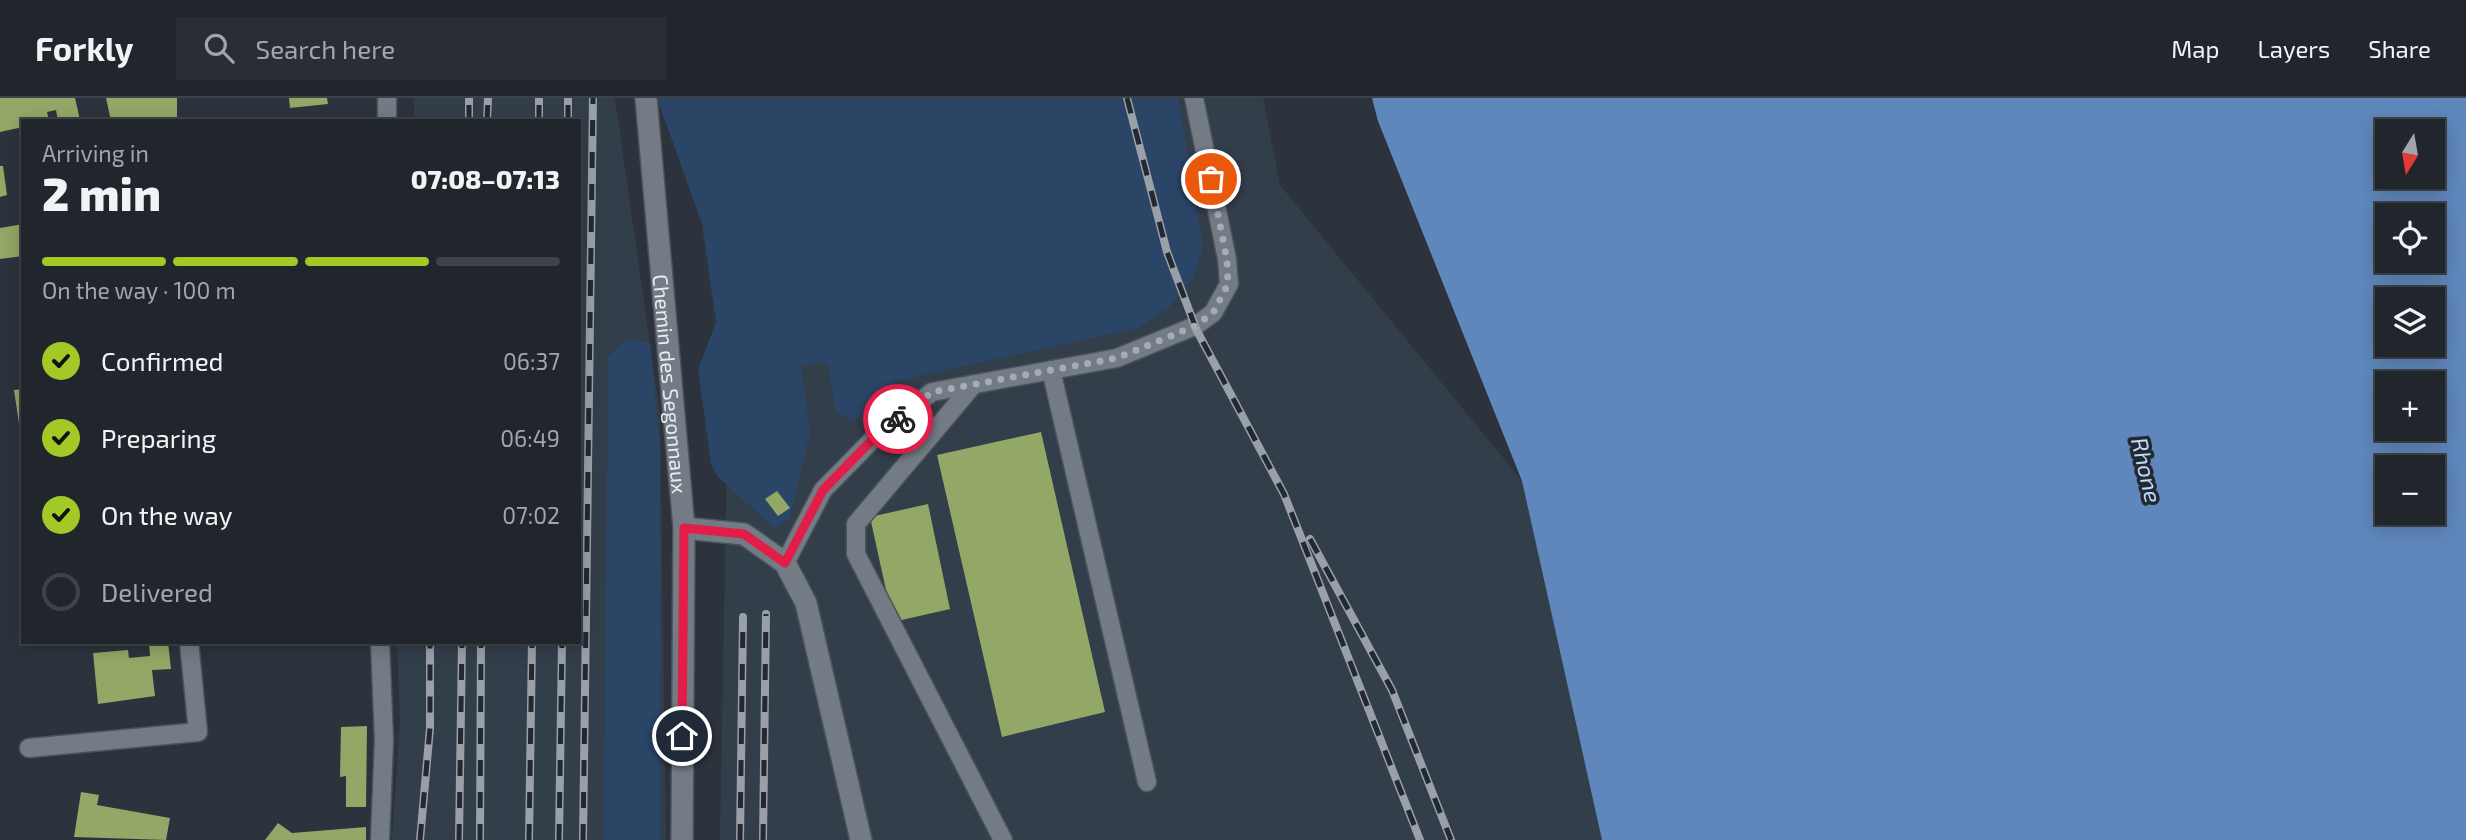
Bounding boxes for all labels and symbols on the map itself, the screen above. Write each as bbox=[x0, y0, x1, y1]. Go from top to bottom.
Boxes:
north arrow bbox=[2375, 119, 2445, 189]
pin bbox=[1181, 149, 1241, 209]
street label: Chemin des Segonnaux bbox=[649, 273, 693, 495]
courier bbox=[863, 384, 933, 454]
water label: Rhone bbox=[2126, 435, 2168, 505]
pin bbox=[652, 706, 712, 766]

